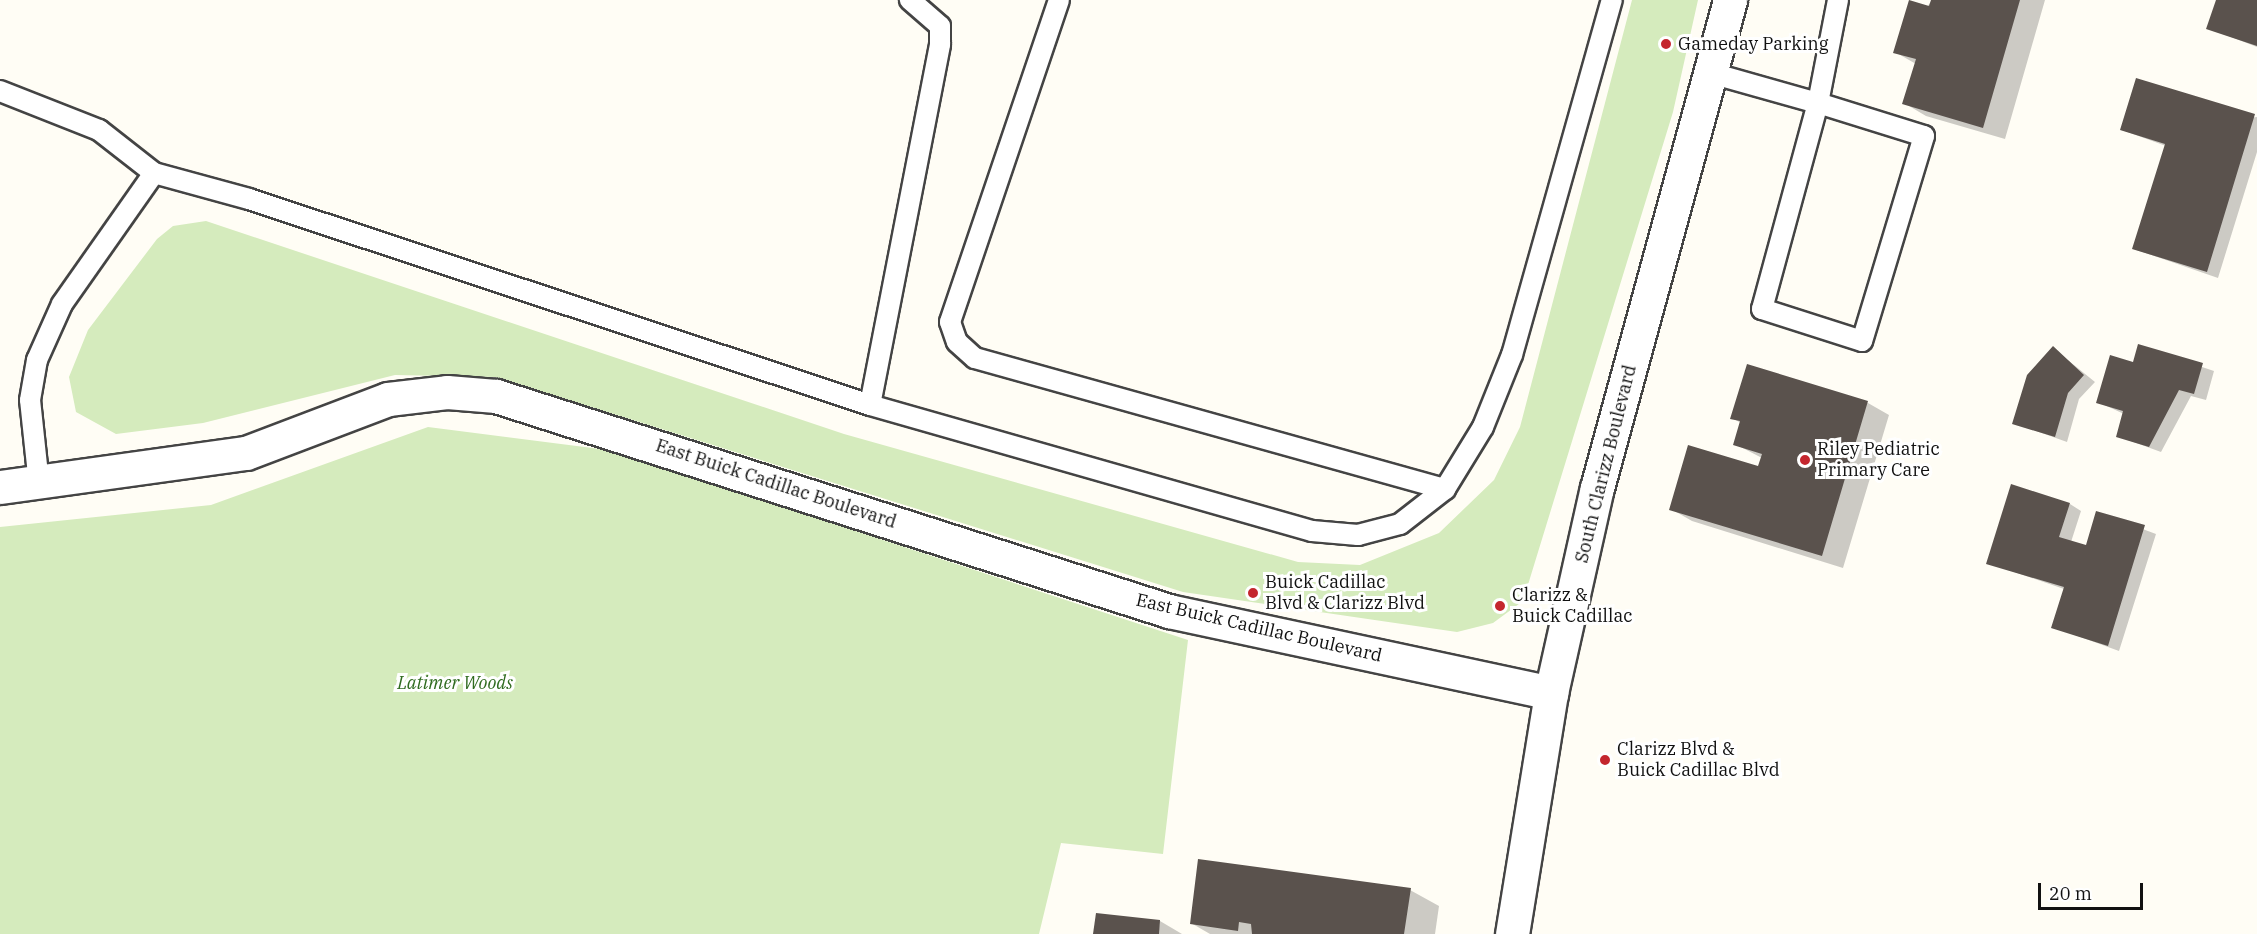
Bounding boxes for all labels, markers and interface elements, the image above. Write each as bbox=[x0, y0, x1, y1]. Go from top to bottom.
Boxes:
place label: Gameday Parking bbox=[1678, 33, 1829, 55]
marker: Gameday Parking bbox=[1659, 37, 1673, 51]
street label: South Clarizz Boulevard bbox=[1571, 363, 1641, 565]
street label: East Buick Cadillac Boulevard bbox=[653, 435, 899, 533]
place label: Riley Pediatric Primary Care bbox=[1817, 439, 1940, 482]
marker: Riley Pediatric Primary Care bbox=[1798, 453, 1812, 467]
place label: Buick Cadillac Blvd & Clarizz Blvd bbox=[1265, 572, 1425, 614]
place label: Clarizz & Buick Cadillac bbox=[1512, 585, 1633, 628]
marker: Buick Cadillac Blvd & Clarizz Blvd bbox=[1246, 586, 1260, 600]
street label: East Buick Cadillac Boulevard bbox=[1134, 589, 1384, 667]
marker: Clarizz & Buick Cadillac bbox=[1493, 599, 1507, 613]
park label: Latimer Woods bbox=[397, 672, 513, 694]
place label: Clarizz Blvd & Buick Cadillac Blvd bbox=[1617, 739, 1780, 782]
marker: Clarizz Blvd & Buick Cadillac Blvd bbox=[1598, 753, 1612, 767]
scale bar bbox=[2041, 871, 2146, 909]
text: 20 m bbox=[2049, 882, 2092, 905]

